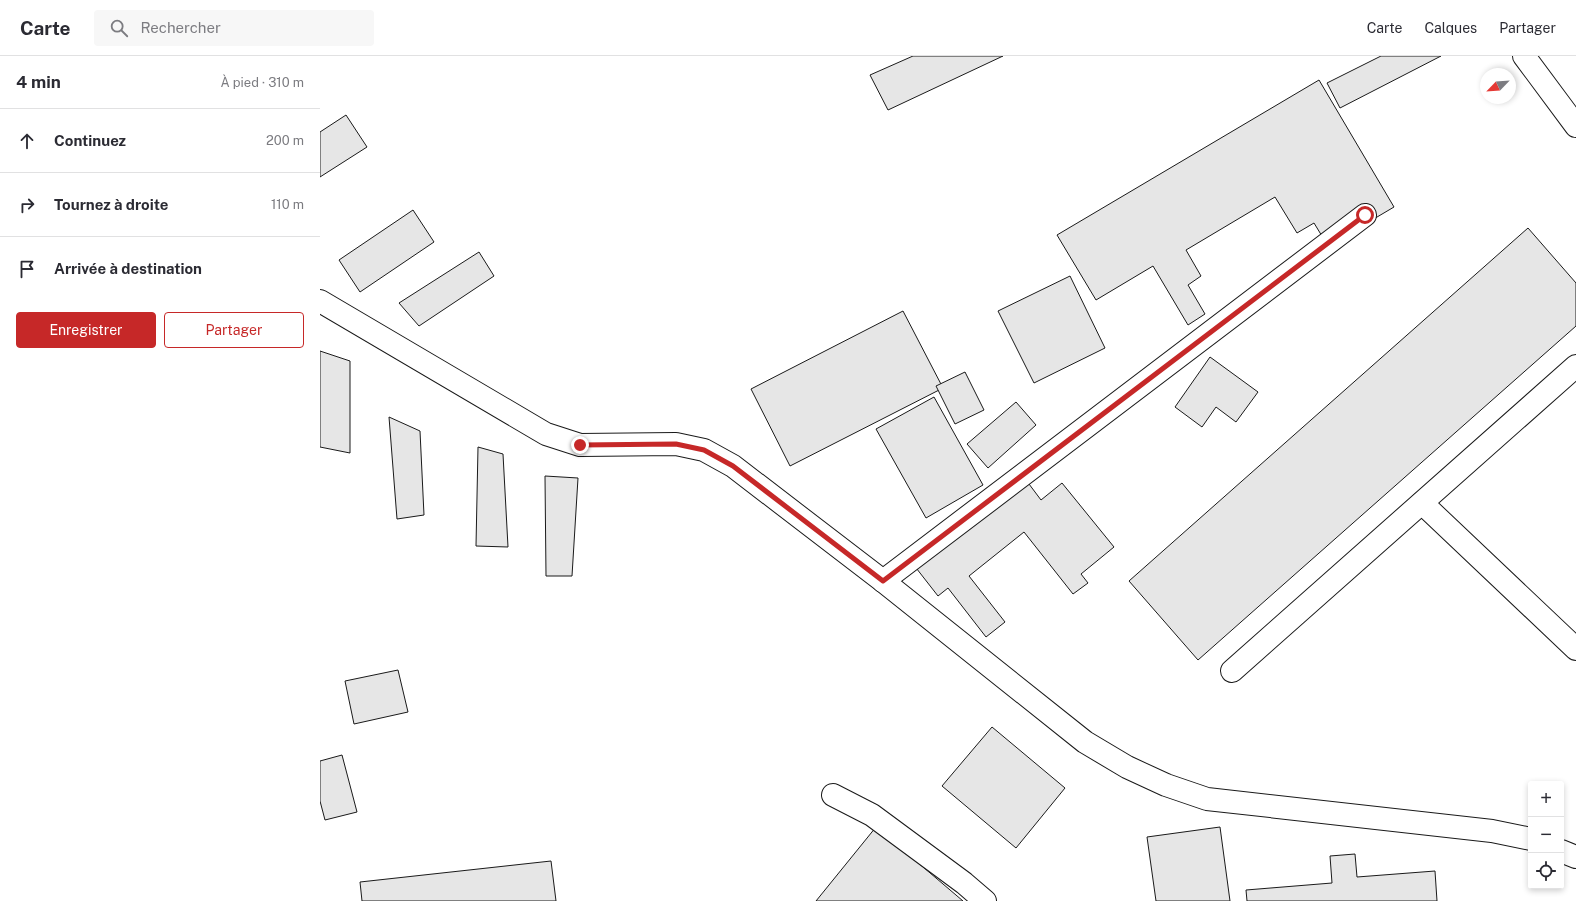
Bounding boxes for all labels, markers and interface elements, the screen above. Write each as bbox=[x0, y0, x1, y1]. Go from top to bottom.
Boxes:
search box bbox=[94, 10, 374, 46]
text: Carte bbox=[20, 17, 70, 39]
icon: search bbox=[108, 17, 130, 39]
text: Rechercher bbox=[140, 19, 221, 36]
text: Carte bbox=[1367, 20, 1403, 36]
text: Calques bbox=[1425, 20, 1477, 36]
text: Partager bbox=[1499, 20, 1556, 36]
north arrow bbox=[1480, 68, 1516, 104]
text: 4 min bbox=[16, 72, 61, 92]
text: À pied · 310 m bbox=[220, 75, 304, 90]
icon: ahead bbox=[16, 130, 38, 152]
text: Continuez bbox=[54, 132, 126, 149]
text: 200 m bbox=[266, 133, 304, 148]
icon: right bbox=[16, 194, 38, 216]
text: Tournez à droite bbox=[54, 196, 168, 213]
text: 110 m bbox=[271, 197, 304, 212]
route start bbox=[1356, 206, 1374, 224]
icon: arrive bbox=[16, 258, 38, 280]
text: Arrivée à destination bbox=[54, 260, 202, 277]
button: Enregistrer bbox=[16, 312, 156, 348]
button: Partager bbox=[164, 312, 304, 348]
route end bbox=[571, 436, 589, 454]
map controls bbox=[1528, 781, 1564, 889]
button: + bbox=[1528, 781, 1564, 817]
button: − bbox=[1528, 817, 1564, 853]
button: locate bbox=[1528, 853, 1564, 889]

